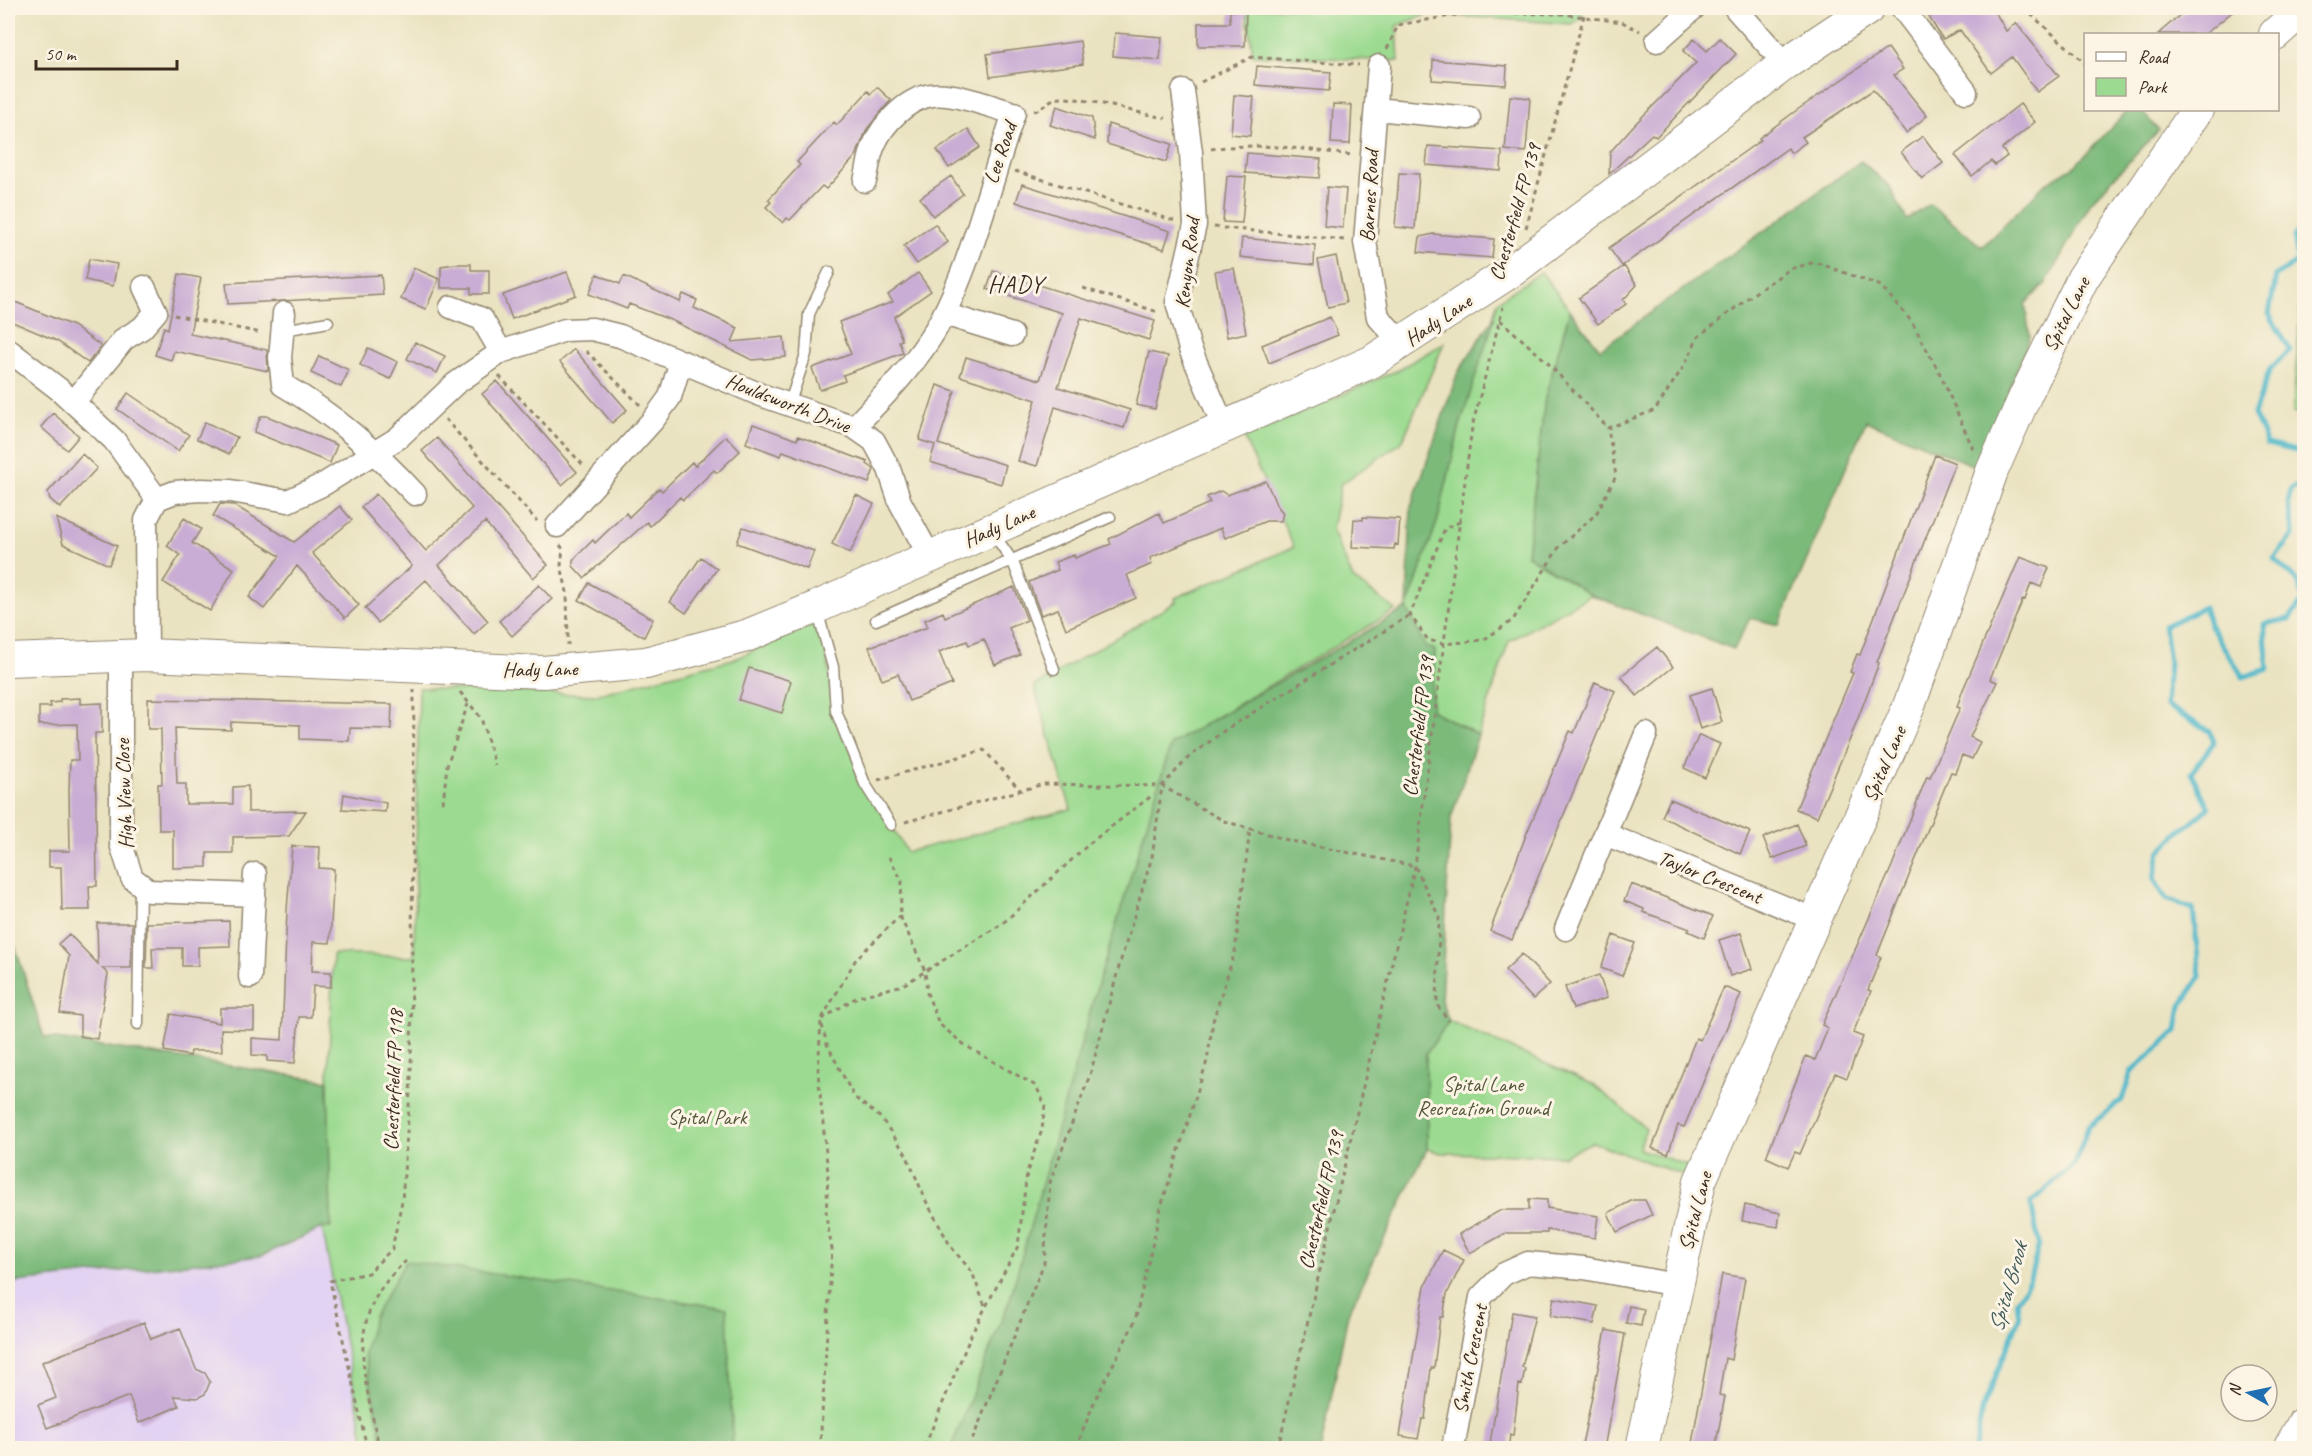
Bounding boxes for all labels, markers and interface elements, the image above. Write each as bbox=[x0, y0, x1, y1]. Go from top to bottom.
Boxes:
scale bar bbox=[36, 33, 177, 71]
legend bbox=[2084, 33, 2279, 111]
text: 50 m bbox=[45, 43, 78, 65]
text: Road bbox=[2138, 46, 2171, 68]
text: Park bbox=[2138, 76, 2168, 98]
street label: Lee Road bbox=[977, 115, 1024, 187]
street label: Chesterfield FP 139 bbox=[1483, 139, 1547, 283]
street label: Barnes Road bbox=[1354, 146, 1385, 243]
street label: Kenyon Road bbox=[1169, 213, 1206, 310]
district label: HADY bbox=[988, 269, 1048, 299]
street label: Spital Lane bbox=[2036, 271, 2097, 356]
street label: Hady Lane bbox=[1400, 288, 1477, 352]
street label: Houldsworth Drive bbox=[722, 367, 855, 439]
street label: Hady Lane bbox=[959, 498, 1040, 553]
street label: Chesterfield FP 139 bbox=[1396, 653, 1440, 798]
street label: Hady Lane bbox=[502, 655, 579, 683]
street label: Spital Lane bbox=[1856, 720, 1913, 806]
street label: High View Close bbox=[109, 737, 139, 849]
street label: Taylor Crescent bbox=[1654, 844, 1768, 910]
street label: Chesterfield FP 118 bbox=[378, 1006, 409, 1151]
park label: Spital Lane Recreation Ground bbox=[1417, 1071, 1553, 1121]
park label: Spital Park bbox=[668, 1104, 748, 1130]
street label: Chesterfield FP 139 bbox=[1292, 1127, 1350, 1272]
street label: Spital Lane bbox=[1672, 1167, 1718, 1253]
water label: Spital Brook bbox=[1982, 1236, 2035, 1335]
street label: Smith Crescent bbox=[1447, 1300, 1494, 1416]
north arrow bbox=[2219, 1363, 2279, 1423]
text: N bbox=[2225, 1381, 2246, 1397]

